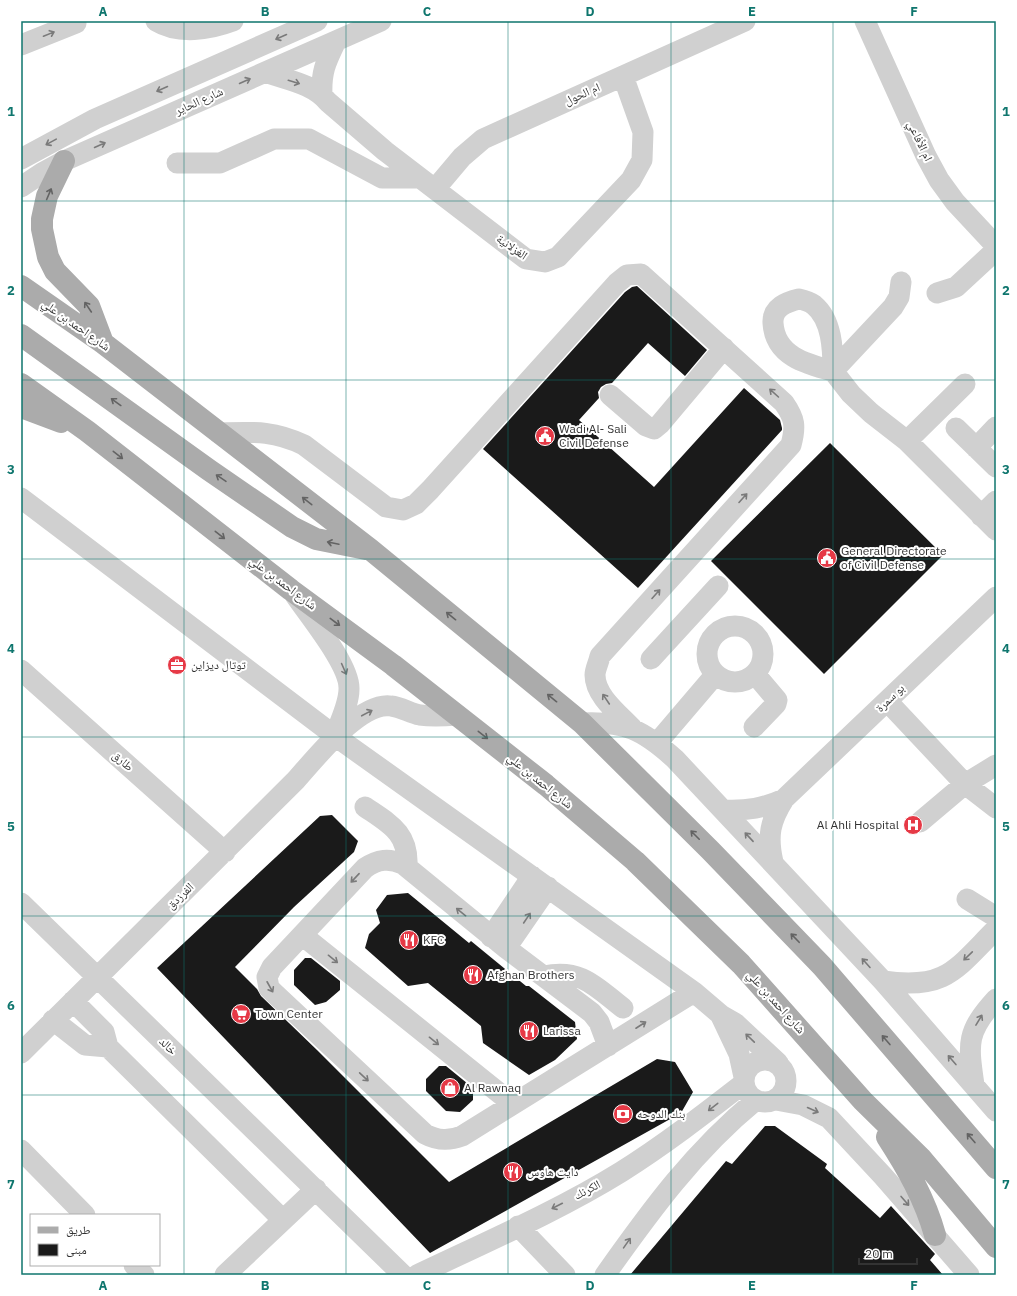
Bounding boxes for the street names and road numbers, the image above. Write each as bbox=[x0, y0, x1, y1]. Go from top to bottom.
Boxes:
street label: ام الحول bbox=[562, 79, 603, 109]
street label: شارع الحاير bbox=[172, 83, 226, 119]
street label: ام الأفاعي bbox=[902, 118, 936, 165]
street label: الغزلانية bbox=[494, 231, 531, 263]
street label: شارع احمد بن علي bbox=[37, 295, 113, 356]
street label: شارع احمد بن علي bbox=[245, 553, 320, 615]
street label: بو سمرة bbox=[872, 680, 907, 715]
street label: طارق bbox=[110, 747, 137, 774]
street label: شارع احمد بن علي bbox=[503, 750, 576, 814]
street label: الفرزدق bbox=[163, 879, 197, 912]
street label: شارع احمد بن علي bbox=[742, 967, 809, 1039]
street label: خالد bbox=[156, 1034, 181, 1058]
street label: الكرنك bbox=[571, 1176, 603, 1203]

